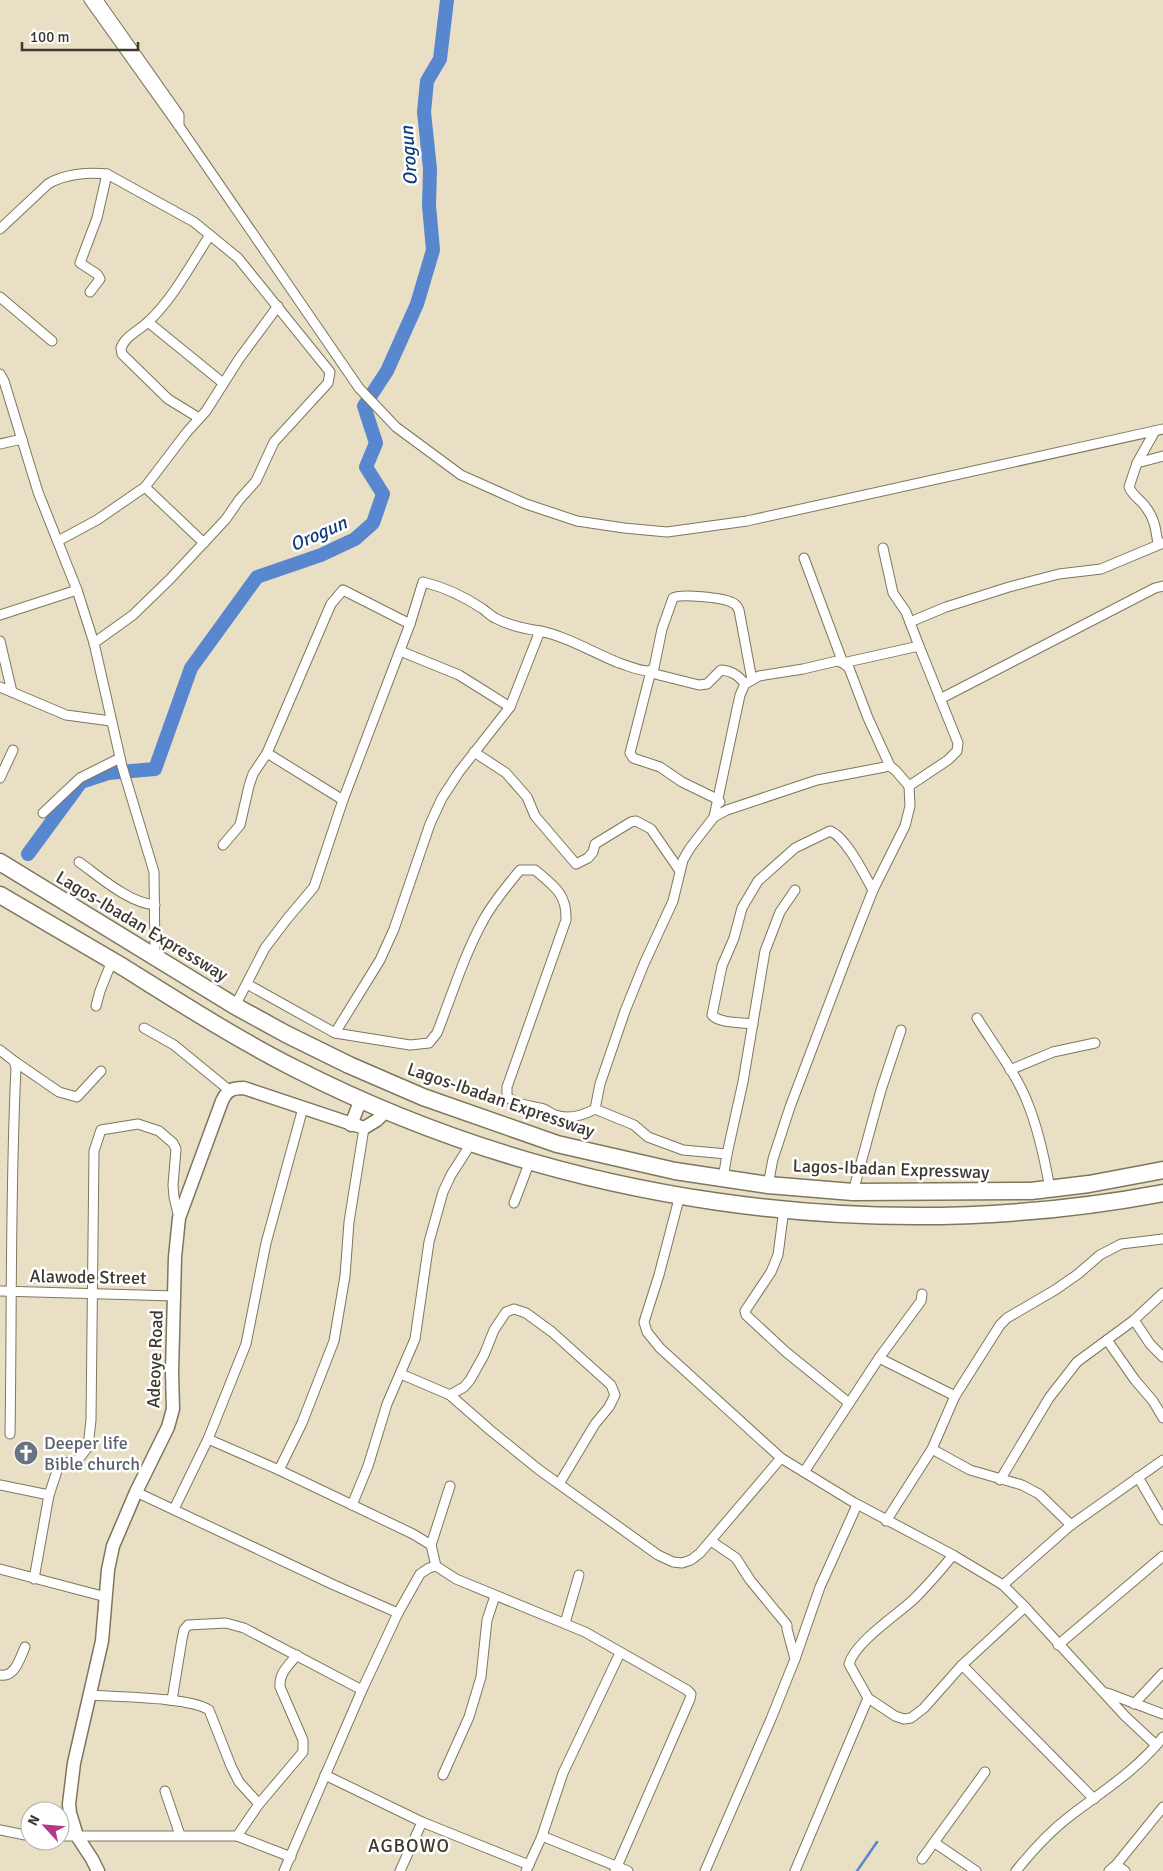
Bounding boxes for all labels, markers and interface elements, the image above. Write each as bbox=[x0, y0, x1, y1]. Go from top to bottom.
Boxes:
scale bar bbox=[22, 20, 139, 52]
text: 100 m bbox=[30, 28, 70, 46]
water label: Orogun bbox=[395, 125, 423, 187]
water label: Orogun bbox=[286, 511, 351, 557]
street label: Lagos-Ibadan Expressway bbox=[52, 866, 232, 986]
street label: Lagos-Ibadan Expressway bbox=[404, 1058, 598, 1143]
street label: Lagos-Ibadan Expressway bbox=[792, 1155, 990, 1183]
street label: Alawode Street bbox=[30, 1265, 146, 1289]
street label: Adeoye Road bbox=[142, 1310, 168, 1408]
place label: Deeper life Bible church bbox=[44, 1432, 140, 1475]
church icon: Deeper life Bible church bbox=[13, 1440, 39, 1466]
north arrow bbox=[20, 1801, 70, 1851]
text: N bbox=[24, 1812, 44, 1829]
district label: AGBOWO bbox=[368, 1834, 450, 1858]

